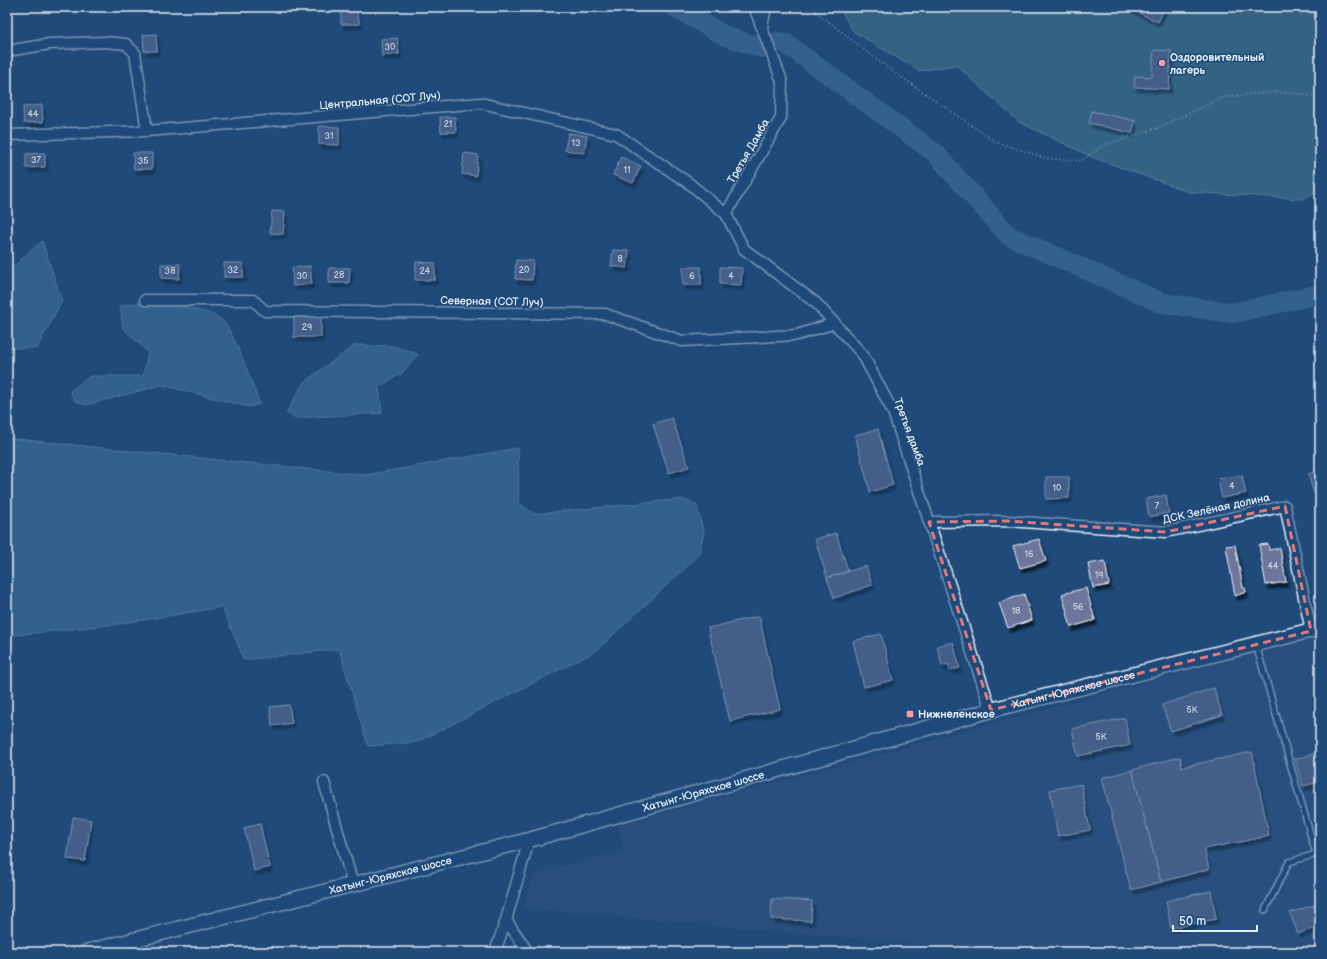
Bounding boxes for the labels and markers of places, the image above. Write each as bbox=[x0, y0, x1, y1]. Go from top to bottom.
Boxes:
place label: Оздоровительный лагерь bbox=[1169, 51, 1264, 77]
marker: Оздоровительный лагерь bbox=[1157, 58, 1167, 68]
place label: Нижнеленское bbox=[918, 708, 995, 721]
marker: Нижнеленское bbox=[905, 709, 915, 719]

